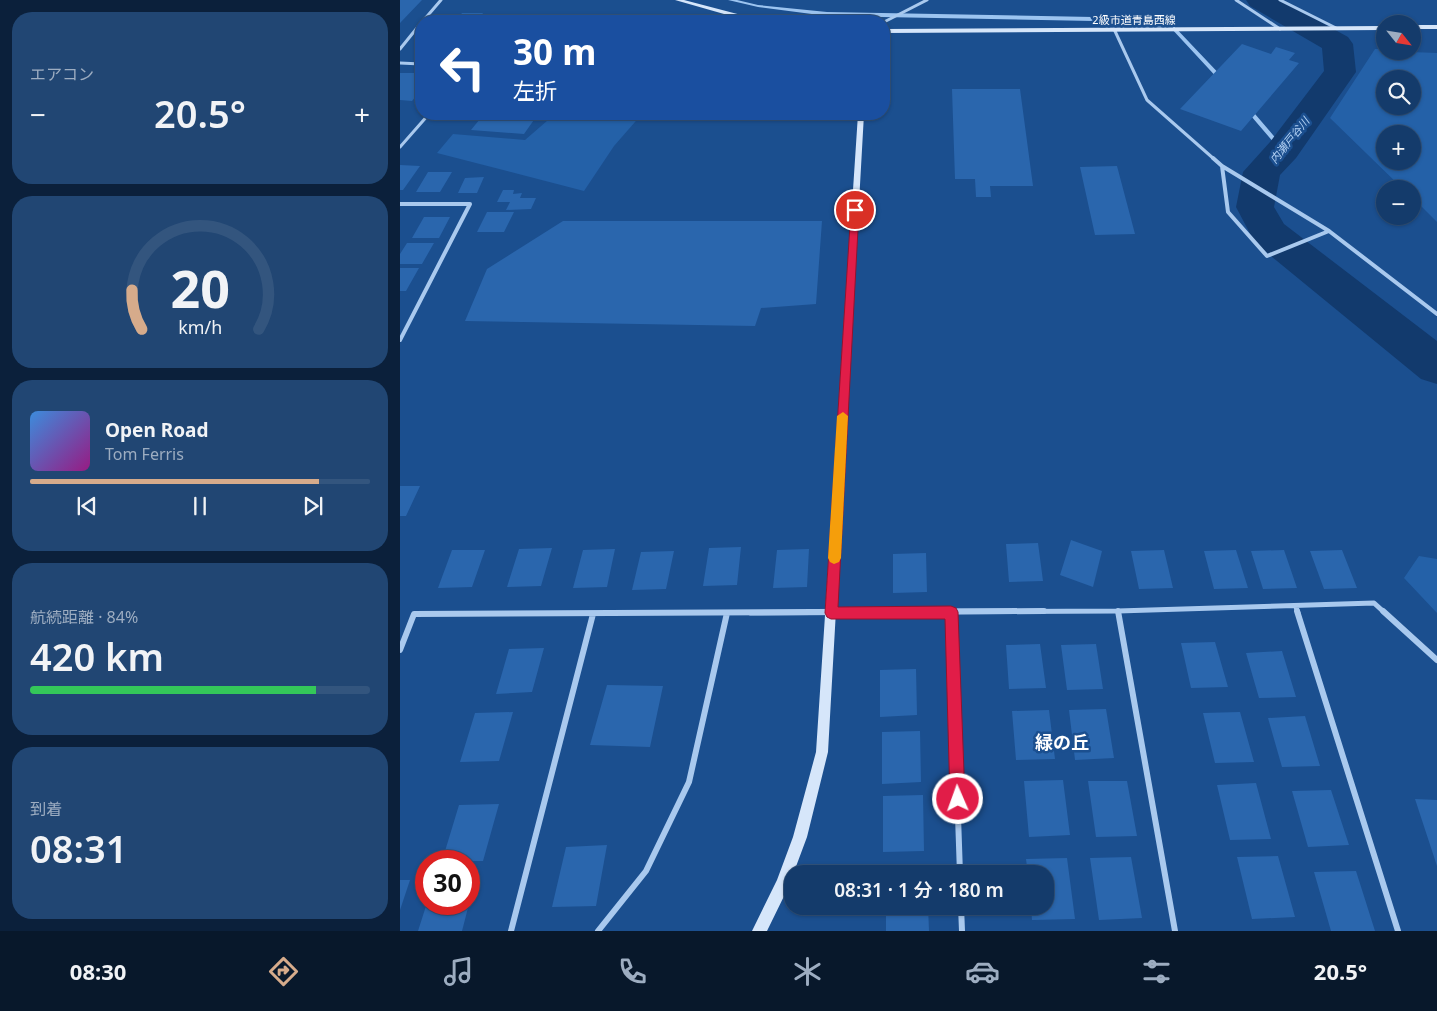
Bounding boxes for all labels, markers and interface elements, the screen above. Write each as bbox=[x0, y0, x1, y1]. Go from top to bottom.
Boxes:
street label: 2級市道青島西線 bbox=[1092, 12, 1176, 27]
north arrow bbox=[1376, 15, 1421, 60]
map controls bbox=[1376, 15, 1421, 225]
text: 30 m bbox=[513, 28, 596, 75]
icon: left bbox=[430, 35, 495, 100]
text: エアコン bbox=[30, 63, 94, 85]
button: search bbox=[1376, 70, 1421, 115]
text: 左折 bbox=[513, 75, 557, 105]
text: 20.5° bbox=[154, 87, 246, 139]
text: − bbox=[30, 95, 46, 133]
text: + bbox=[354, 95, 370, 133]
water label: 内瀬戸谷川 bbox=[1266, 113, 1313, 166]
button: + bbox=[1376, 125, 1421, 170]
button: − bbox=[1376, 180, 1421, 225]
pin bbox=[834, 189, 876, 231]
icon: arrive bbox=[841, 196, 869, 224]
text: 20 bbox=[170, 252, 230, 323]
text: km/h bbox=[178, 315, 222, 339]
text: Open Road bbox=[105, 417, 208, 443]
text: Tom Ferris bbox=[105, 443, 184, 465]
icon: previous bbox=[73, 492, 101, 520]
icon: pause bbox=[186, 492, 214, 520]
icon: next bbox=[299, 492, 327, 520]
text: 航続距離 · 84% bbox=[30, 606, 138, 628]
text: 420 km bbox=[30, 630, 164, 682]
district label: 緑の丘 bbox=[1035, 730, 1089, 754]
position arrow bbox=[931, 772, 983, 824]
text: 到着 bbox=[30, 798, 62, 820]
text: 08:31 bbox=[30, 822, 127, 874]
speed limit sign: 30 bbox=[415, 850, 480, 915]
text: 08:31 · 1 分 · 180 m bbox=[834, 877, 1004, 903]
icon: directions bbox=[266, 954, 301, 989]
icon: music bbox=[441, 954, 476, 989]
icon: phone bbox=[615, 954, 650, 989]
icon: climate bbox=[790, 954, 825, 989]
icon: car bbox=[965, 954, 1000, 989]
icon: filters bbox=[1139, 954, 1174, 989]
text: 08:30 bbox=[70, 956, 126, 986]
text: 20.5° bbox=[1314, 956, 1367, 986]

